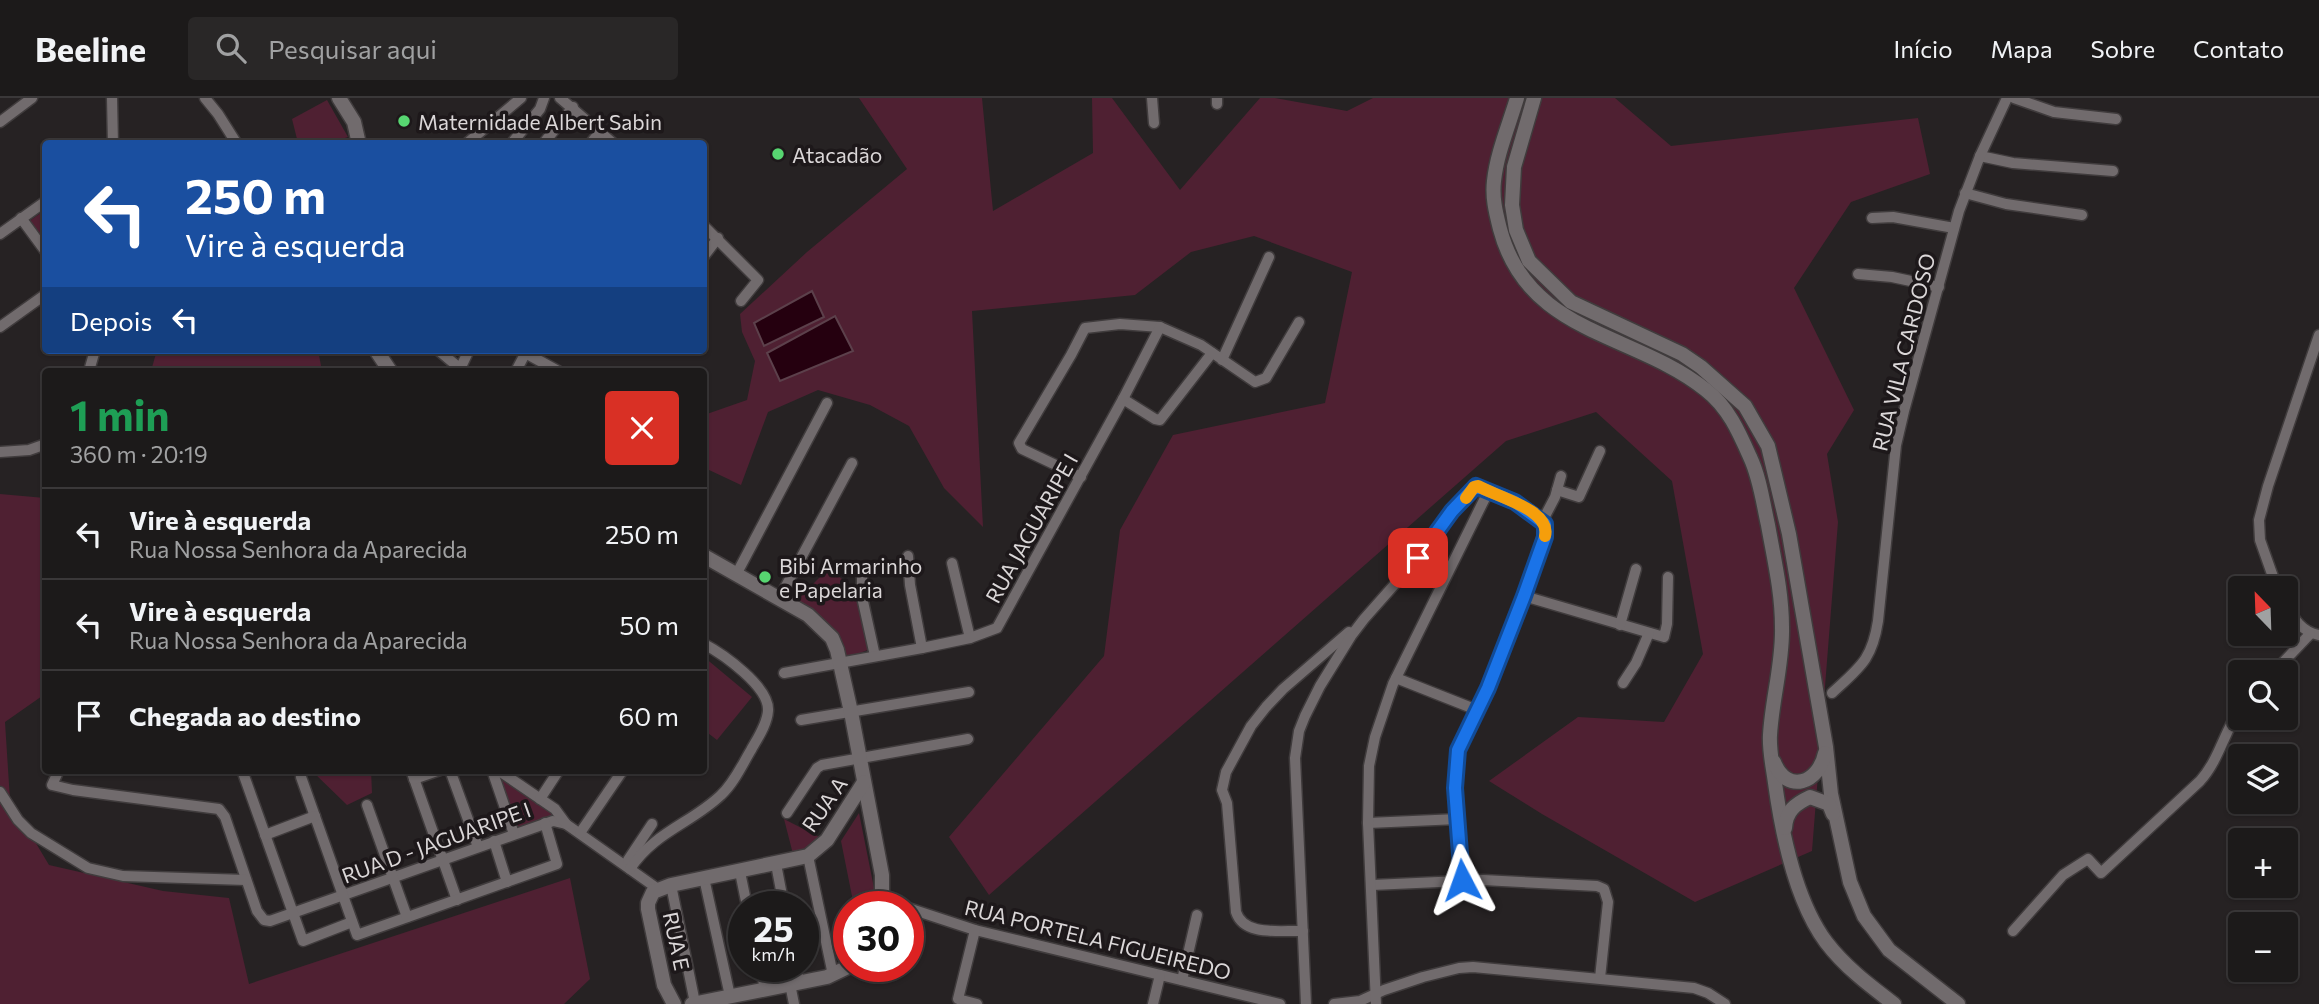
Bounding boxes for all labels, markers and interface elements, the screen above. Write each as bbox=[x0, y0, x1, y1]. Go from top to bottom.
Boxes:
search box bbox=[188, 17, 678, 80]
text: Beeline bbox=[35, 28, 146, 69]
icon: search bbox=[212, 29, 250, 67]
text: Pesquisar aqui bbox=[268, 33, 437, 64]
text: Início bbox=[1894, 34, 1953, 63]
text: Mapa bbox=[1991, 34, 2053, 63]
text: Sobre bbox=[2091, 34, 2155, 63]
text: Contato bbox=[2193, 34, 2284, 63]
place label: Maternidade Albert Sabin bbox=[418, 109, 662, 134]
marker: Maternidade Albert Sabin bbox=[396, 113, 412, 129]
place label: Atacadão bbox=[792, 142, 882, 167]
marker: Atacadão bbox=[770, 146, 786, 162]
text: 250 m bbox=[185, 164, 326, 224]
icon: left bbox=[70, 168, 161, 259]
text: Vire à esquerda bbox=[185, 224, 406, 264]
street label: RUA VILA CARDOSO bbox=[1866, 251, 1940, 453]
icon: left bbox=[166, 301, 204, 339]
text: Depois bbox=[70, 305, 152, 336]
text: 1 min bbox=[70, 388, 170, 440]
button: close bbox=[605, 391, 679, 465]
text: 360 m · 20:19 bbox=[70, 440, 208, 468]
street label: RUA JAGUARIPE I bbox=[980, 449, 1082, 607]
text: Vire à esquerda bbox=[129, 504, 311, 535]
icon: left bbox=[70, 515, 108, 553]
text: 250 m bbox=[605, 518, 679, 549]
pin bbox=[1388, 528, 1448, 588]
text: Rua Nossa Senhora da Aparecida bbox=[129, 535, 468, 563]
icon: arrive bbox=[1399, 539, 1437, 577]
place label: Bibi Armarinho e Papelaria bbox=[779, 553, 922, 602]
marker: Bibi Armarinho e Papelaria bbox=[757, 569, 773, 585]
north arrow bbox=[2228, 576, 2298, 646]
map controls bbox=[2228, 576, 2298, 982]
text: Vire à esquerda bbox=[129, 595, 311, 626]
icon: left bbox=[70, 606, 108, 644]
text: 50 m bbox=[619, 609, 679, 640]
text: Rua Nossa Senhora da Aparecida bbox=[129, 626, 468, 654]
button: search bbox=[2228, 660, 2298, 730]
icon: arrive bbox=[70, 697, 108, 735]
text: Chegada ao destino bbox=[129, 700, 361, 731]
text: 60 m bbox=[619, 700, 679, 731]
button: layers bbox=[2228, 744, 2298, 814]
street label: RUA A bbox=[796, 772, 852, 836]
street label: RUA D - JAGUARIPE I bbox=[338, 796, 534, 888]
button: + bbox=[2228, 828, 2298, 898]
position arrow bbox=[1425, 843, 1499, 917]
speed limit sign: 30 bbox=[833, 891, 924, 982]
street label: RUA PORTELA FIGUEIREDO bbox=[962, 894, 1234, 984]
text: 25 bbox=[753, 906, 794, 949]
street label: RUA E bbox=[659, 909, 695, 973]
button: − bbox=[2228, 912, 2298, 982]
text: km/h bbox=[752, 943, 795, 965]

